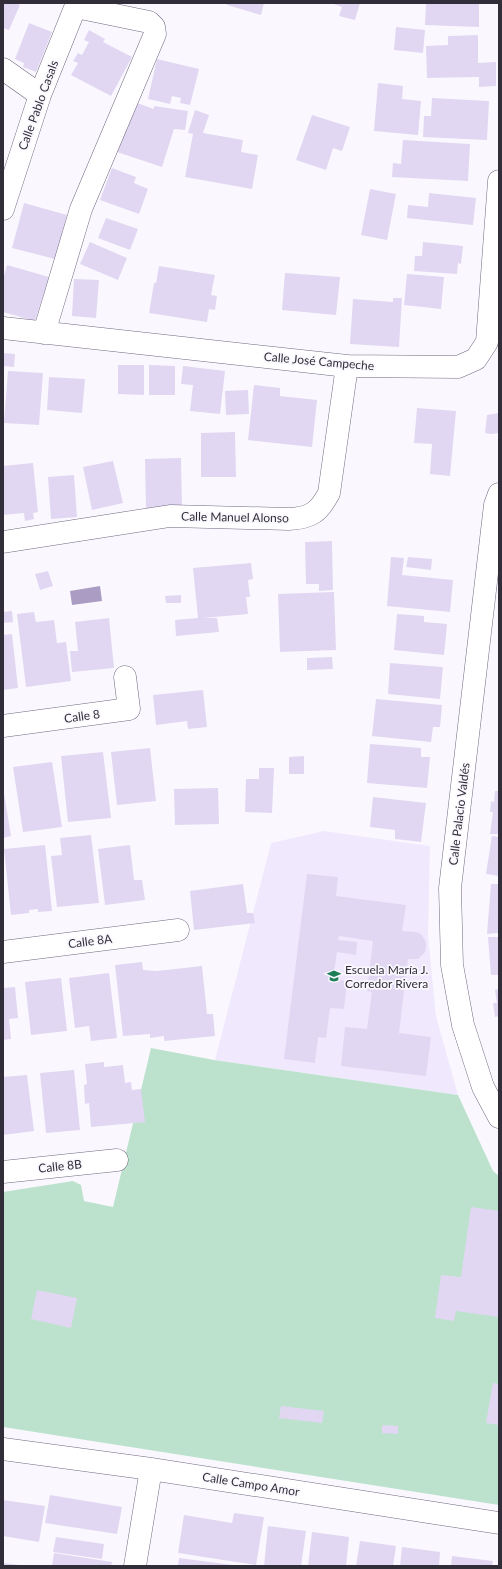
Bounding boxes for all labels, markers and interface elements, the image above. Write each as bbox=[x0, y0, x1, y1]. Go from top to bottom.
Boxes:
street label: Calle Pablo Casals bbox=[15, 58, 61, 152]
street label: Calle José Campeche bbox=[263, 349, 375, 373]
street label: Calle Manuel Alonso bbox=[181, 509, 289, 525]
street label: Calle 8 bbox=[63, 706, 101, 726]
street label: Calle Palacio Valdés bbox=[445, 762, 473, 866]
street label: Calle 8A bbox=[67, 931, 114, 951]
place label: Escuela María J. Corredor Rivera bbox=[345, 962, 428, 991]
school or university icon: Escuela María J. Corredor Rivera bbox=[326, 968, 342, 984]
street label: Calle 8B bbox=[37, 1156, 83, 1176]
street label: Calle Campo Amor bbox=[201, 1469, 301, 1499]

